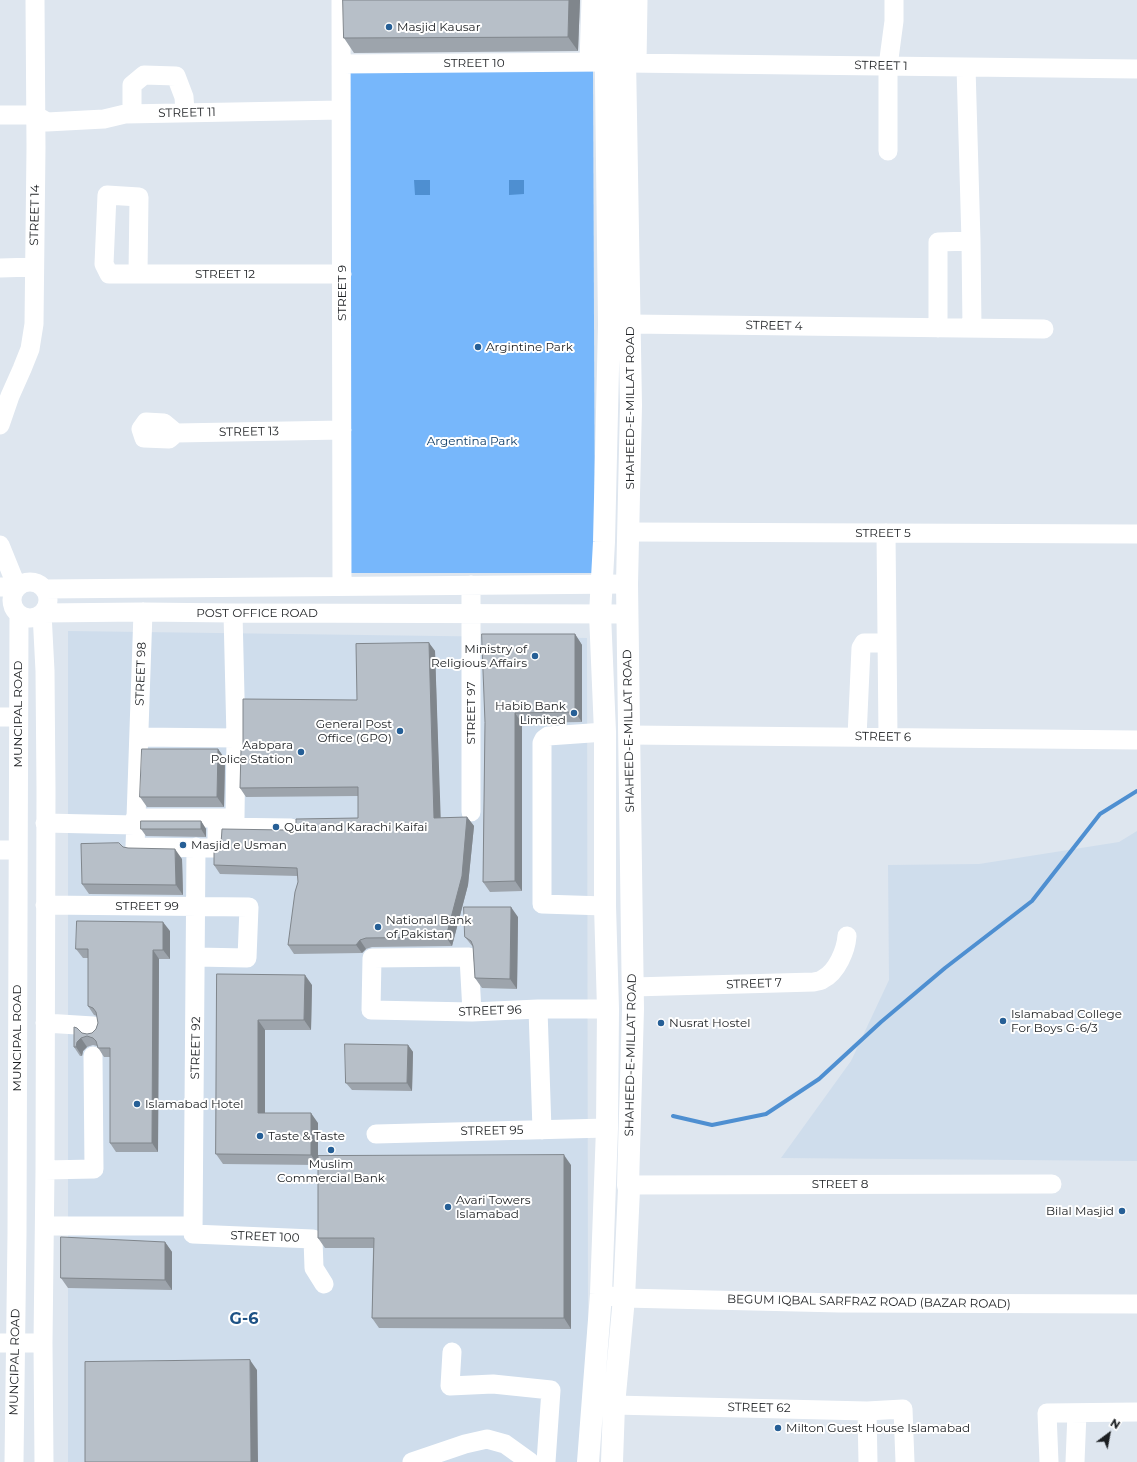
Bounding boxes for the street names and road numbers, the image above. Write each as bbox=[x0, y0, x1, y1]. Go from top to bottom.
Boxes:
street label: STREET 10 bbox=[443, 56, 505, 70]
street label: STREET 1 bbox=[854, 58, 908, 74]
street label: STREET 11 bbox=[158, 105, 216, 121]
street label: STREET 14 bbox=[27, 184, 43, 246]
street label: STREET 9 bbox=[335, 265, 349, 321]
street label: STREET 12 bbox=[195, 267, 255, 281]
street label: STREET 4 bbox=[745, 318, 803, 334]
street label: SHAHEED-E-MILLAT ROAD bbox=[623, 326, 637, 490]
street label: STREET 13 bbox=[219, 424, 279, 440]
street label: STREET 5 bbox=[855, 526, 911, 540]
street label: POST OFFICE ROAD bbox=[196, 606, 318, 620]
street label: STREET 98 bbox=[133, 642, 149, 706]
street label: SHAHEED-E-MILLAT ROAD bbox=[620, 649, 638, 813]
street label: MUNCIPAL ROAD bbox=[11, 661, 25, 767]
street label: STREET 97 bbox=[464, 681, 478, 745]
street label: STREET 6 bbox=[855, 729, 911, 745]
street label: STREET 99 bbox=[115, 899, 179, 913]
street label: SHAHEED-E-MILLAT ROAD bbox=[622, 973, 640, 1137]
street label: STREET 7 bbox=[726, 976, 782, 992]
street label: MUNCIPAL ROAD bbox=[10, 985, 24, 1091]
street label: STREET 96 bbox=[458, 1003, 522, 1019]
street label: STREET 92 bbox=[188, 1016, 204, 1080]
street label: STREET 95 bbox=[460, 1123, 524, 1139]
street label: STREET 8 bbox=[812, 1177, 868, 1191]
street label: STREET 100 bbox=[230, 1229, 300, 1245]
street label: BEGUM IQBAL SARFRAZ ROAD (BAZAR ROAD) bbox=[727, 1292, 1011, 1312]
street label: MUNCIPAL ROAD bbox=[7, 1308, 23, 1416]
street label: STREET 62 bbox=[727, 1400, 791, 1416]

